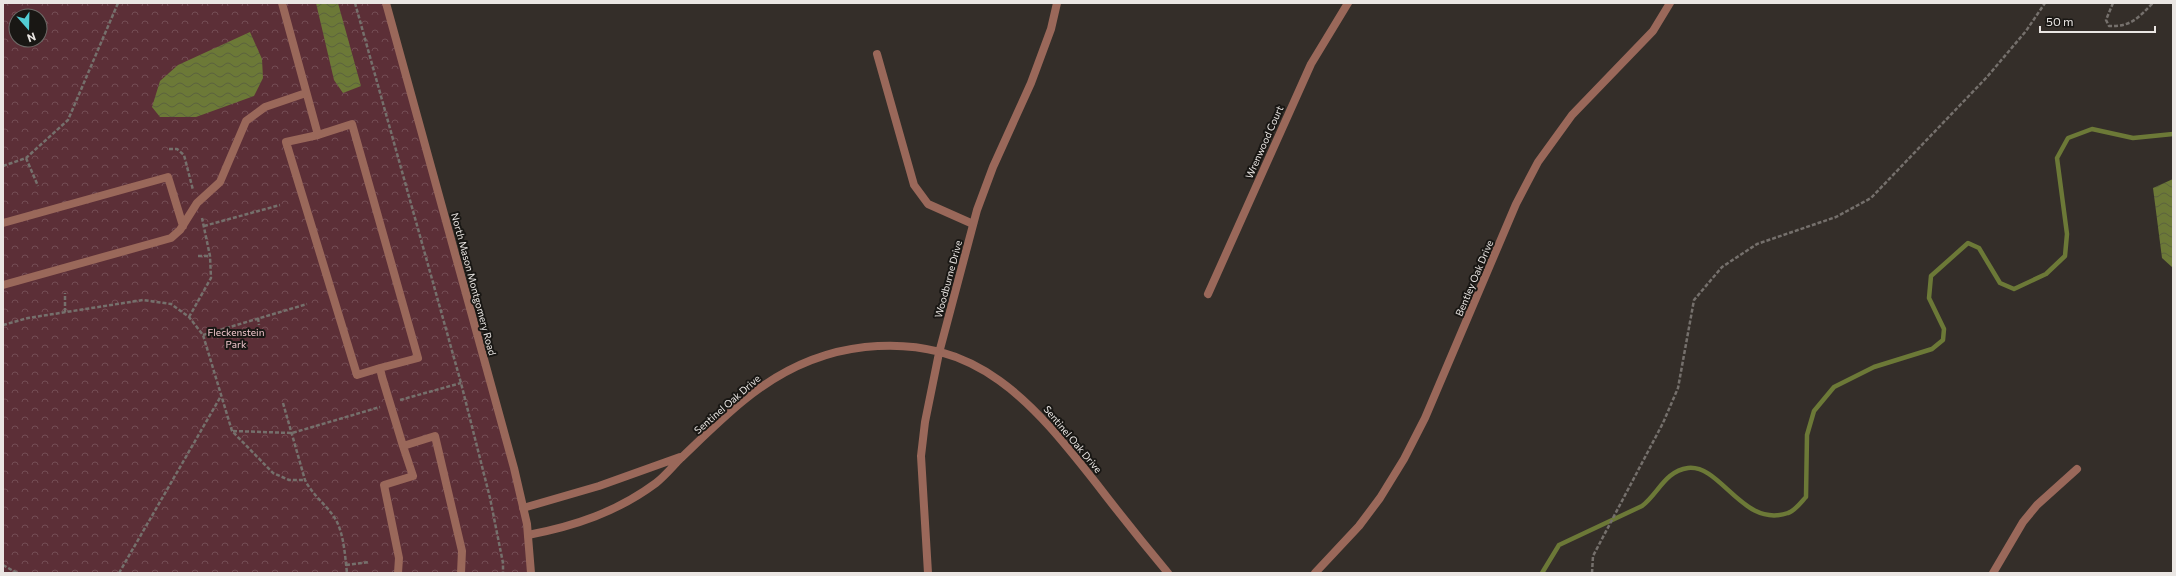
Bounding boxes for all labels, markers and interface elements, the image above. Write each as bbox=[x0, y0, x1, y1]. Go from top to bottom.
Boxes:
north arrow bbox=[8, 8, 48, 48]
scale bar bbox=[2040, 8, 2155, 34]
text: 50 m bbox=[2046, 14, 2074, 28]
text: N bbox=[25, 30, 38, 45]
street label: Wrenwood Court bbox=[1243, 104, 1285, 180]
street label: North Mason Montgomery Road bbox=[449, 211, 499, 357]
street label: Bentley Oak Drive bbox=[1453, 238, 1495, 318]
street label: Woodburne Drive bbox=[932, 239, 964, 319]
park label: Fleckenstein Park bbox=[208, 326, 264, 350]
street label: Sentinel Oak Drive bbox=[691, 372, 763, 436]
street label: Sentinel Oak Drive bbox=[1041, 403, 1105, 475]

